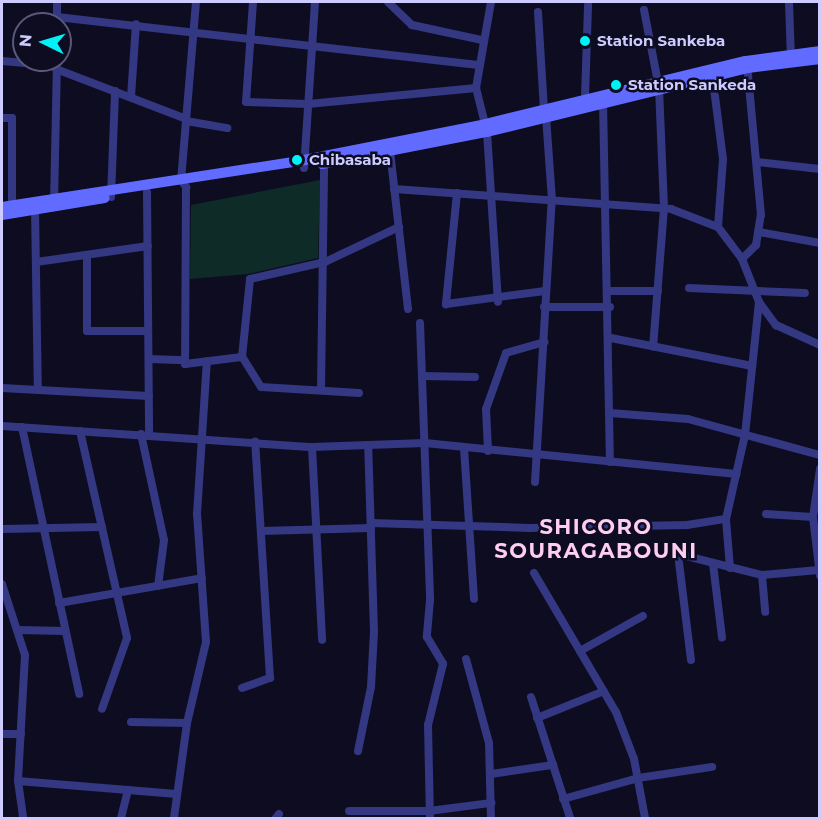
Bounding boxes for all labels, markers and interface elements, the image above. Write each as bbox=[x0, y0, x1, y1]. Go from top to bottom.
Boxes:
north arrow bbox=[12, 12, 72, 72]
place label: Station Sankeba bbox=[597, 32, 725, 50]
text: N bbox=[16, 33, 36, 48]
marker: Station Sankeba bbox=[578, 34, 592, 48]
place label: Station Sankeda bbox=[628, 76, 756, 94]
marker: Station Sankeda bbox=[609, 78, 623, 92]
place label: Chibasaba bbox=[309, 151, 391, 169]
marker: Chibasaba bbox=[290, 153, 304, 167]
district label: SHICORO SOURAGABOUNI bbox=[494, 514, 698, 564]

